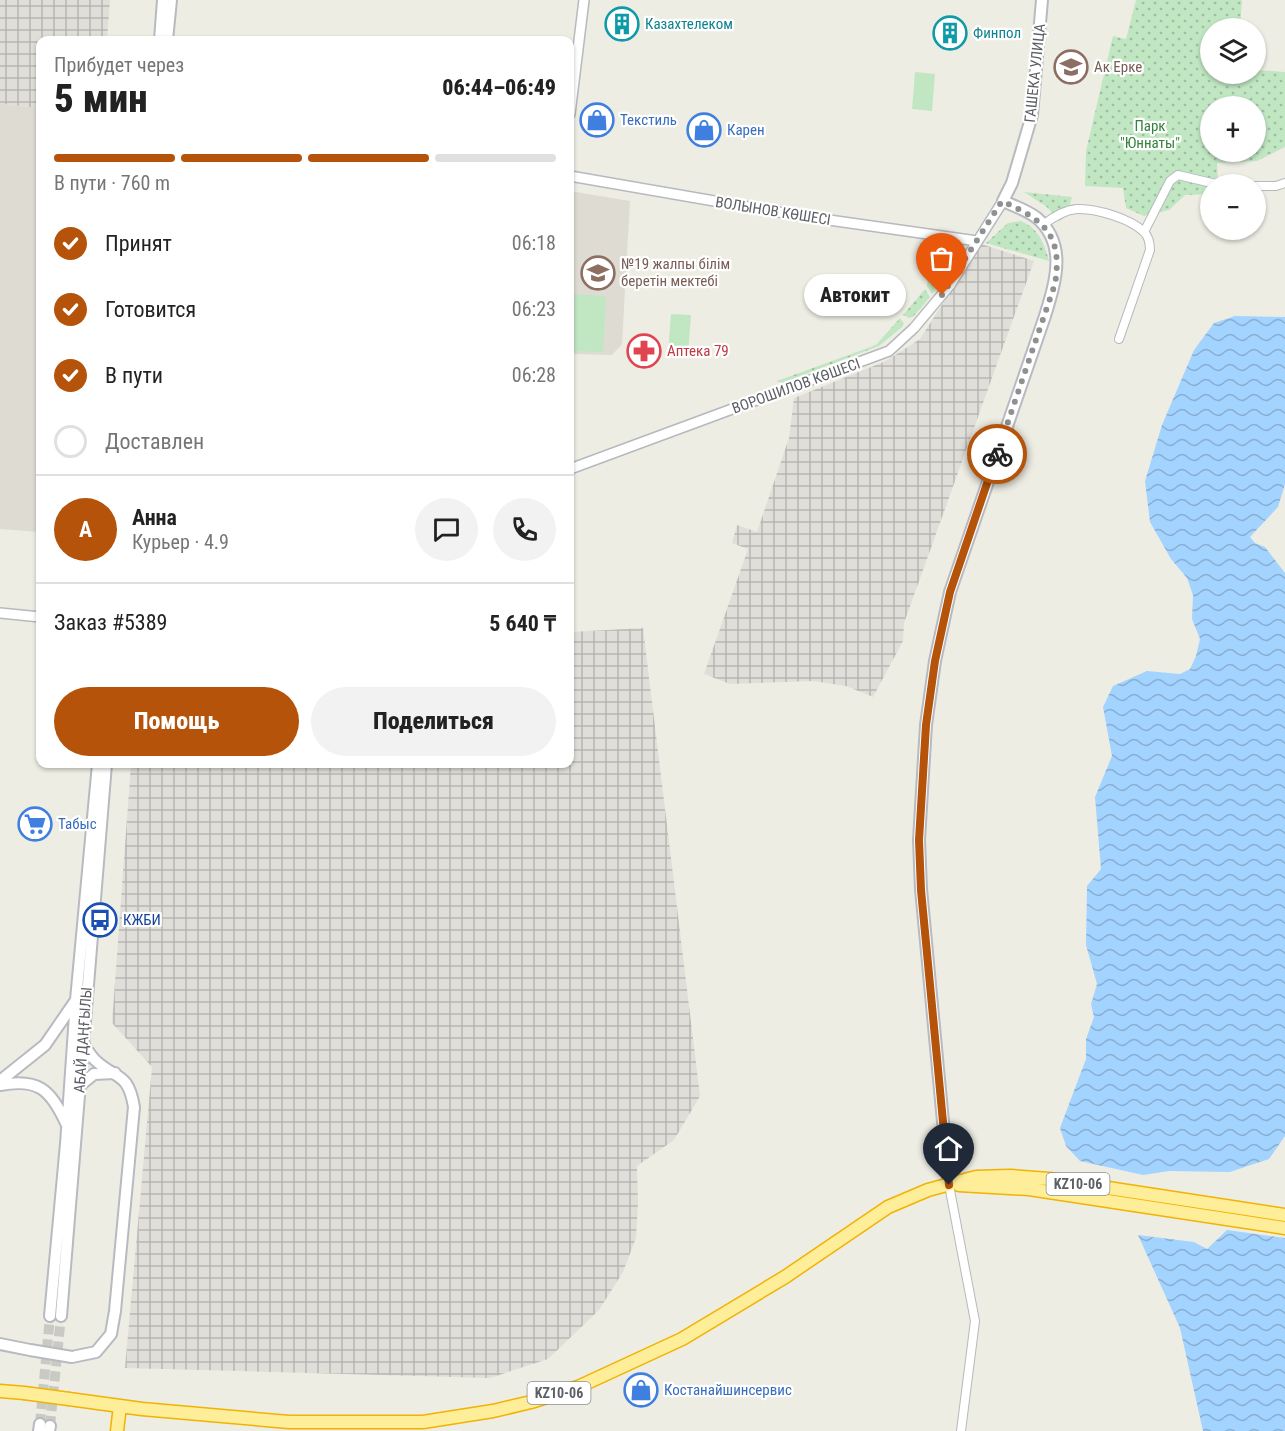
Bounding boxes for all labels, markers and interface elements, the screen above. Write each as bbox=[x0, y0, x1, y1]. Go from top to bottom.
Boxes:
building icon: Казахтелеком bbox=[604, 6, 640, 42]
place label: Казахтелеком bbox=[645, 15, 733, 33]
building icon: Финпол bbox=[932, 15, 968, 51]
map controls bbox=[1200, 18, 1266, 240]
button: layers bbox=[1200, 18, 1266, 84]
street label: ГАШЕКА УЛИЦА bbox=[1021, 22, 1049, 123]
place label: Финпол bbox=[973, 24, 1021, 42]
school or university icon: Ак Ерке bbox=[1053, 49, 1089, 85]
text: Прибудет через bbox=[54, 53, 184, 77]
place label: Ак Ерке bbox=[1094, 58, 1142, 76]
text: 06:44–06:49 bbox=[442, 75, 556, 100]
text: 5 мин bbox=[54, 76, 148, 122]
button: + bbox=[1200, 96, 1266, 162]
shop icon: Текстиль bbox=[579, 102, 615, 138]
place label: Текстиль bbox=[620, 111, 677, 129]
shop icon: Карен bbox=[686, 112, 722, 148]
park label: Парк "Юннаты" bbox=[1120, 117, 1180, 152]
place label: Карен bbox=[727, 121, 765, 139]
text: В пути · 760 m bbox=[54, 171, 170, 195]
button: − bbox=[1200, 174, 1266, 240]
street label: ВОЛЫНОВ КӨШЕСІ bbox=[714, 193, 832, 229]
icon: check bbox=[54, 227, 87, 260]
text: Принят bbox=[105, 231, 172, 256]
text: 06:18 bbox=[512, 231, 556, 255]
pin bbox=[916, 233, 967, 295]
icon: bag bbox=[925, 242, 958, 275]
school or university icon: №19 жалпы білім беретін мектебі bbox=[580, 255, 616, 291]
place label: №19 жалпы білім беретін мектебі bbox=[621, 255, 730, 290]
callout: Автокит bbox=[804, 274, 906, 316]
text: Автокит bbox=[820, 283, 890, 307]
icon: check bbox=[54, 293, 87, 326]
text: Готовится bbox=[105, 297, 196, 322]
text: 06:23 bbox=[512, 297, 556, 321]
pharmacy icon: Аптека 79 bbox=[626, 333, 662, 369]
place label: Аптека 79 bbox=[667, 342, 729, 360]
street label: ВОРОШИЛОВ КӨШЕСІ bbox=[729, 354, 863, 418]
icon: check bbox=[54, 359, 87, 392]
text: В пути bbox=[105, 363, 163, 388]
text: 06:28 bbox=[512, 363, 556, 387]
courier bbox=[967, 424, 1027, 484]
text: Доставлен bbox=[105, 429, 204, 454]
icon: bike bbox=[981, 438, 1014, 471]
button: chat bbox=[415, 498, 478, 561]
button: phone bbox=[493, 498, 556, 561]
text: Анна bbox=[132, 505, 177, 530]
text: А bbox=[79, 517, 92, 542]
text: Курьер · 4.9 bbox=[132, 530, 229, 554]
text: Заказ #5389 bbox=[54, 610, 167, 635]
text: 5 640 ₸ bbox=[489, 611, 556, 636]
button: Помощь bbox=[54, 687, 299, 756]
button: Поделиться bbox=[311, 687, 556, 756]
supermarket icon: Табыс bbox=[17, 806, 53, 842]
place label: Табыс bbox=[58, 815, 97, 833]
bus stop icon: КЖБИ bbox=[82, 902, 118, 938]
place label: КЖБИ bbox=[123, 911, 161, 929]
street label: АБАЙ ДАҢҒЫЛЫ bbox=[70, 986, 96, 1094]
pin bbox=[923, 1123, 974, 1185]
icon: home bbox=[932, 1132, 965, 1165]
road number: KZ10-06 bbox=[1046, 1173, 1110, 1195]
shop icon: Костанайшинсервис bbox=[623, 1372, 659, 1408]
place label: Костанайшинсервис bbox=[664, 1381, 792, 1399]
road number: KZ10-06 bbox=[528, 1382, 590, 1404]

